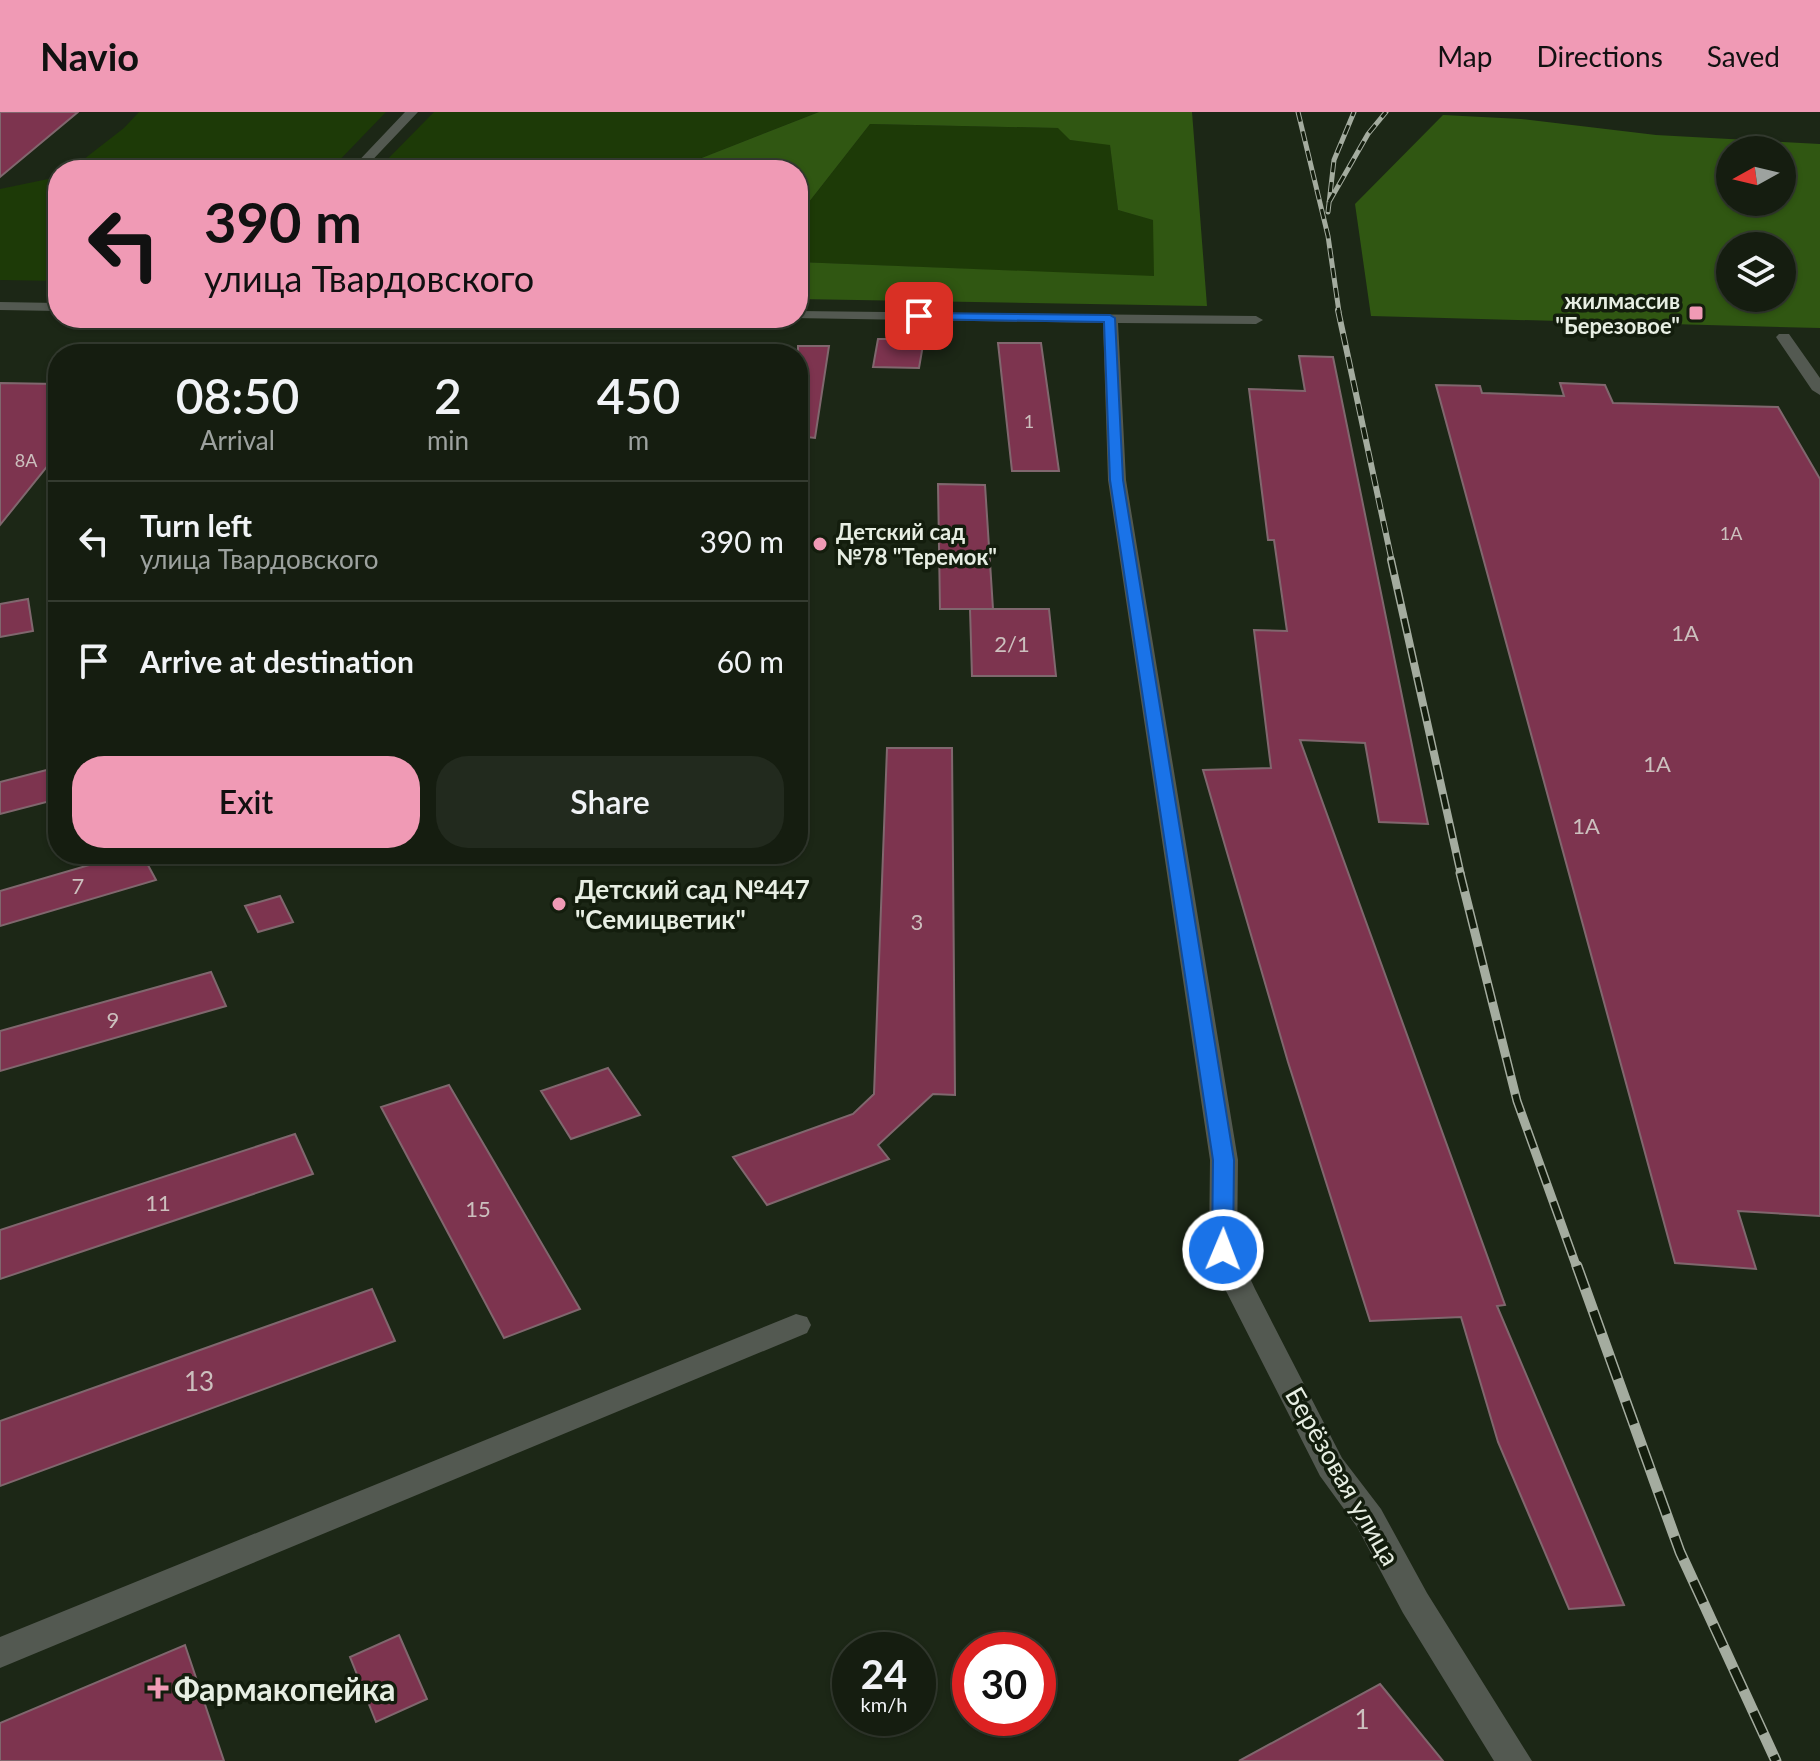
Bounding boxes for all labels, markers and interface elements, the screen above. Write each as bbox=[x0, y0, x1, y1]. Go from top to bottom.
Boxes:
text: Navio bbox=[40, 33, 139, 79]
text: Map bbox=[1437, 39, 1492, 73]
text: Directions bbox=[1536, 39, 1663, 73]
text: Saved bbox=[1707, 39, 1780, 73]
north arrow bbox=[1716, 136, 1796, 216]
map controls bbox=[1716, 136, 1796, 312]
text: 390 m bbox=[204, 188, 362, 255]
icon: left bbox=[72, 192, 176, 296]
button: layers bbox=[1716, 232, 1796, 312]
text: улица Твардовского bbox=[204, 256, 534, 300]
pin bbox=[885, 282, 953, 350]
place label: жилмассив "Березовое" bbox=[1555, 287, 1680, 339]
icon: arrive bbox=[897, 294, 941, 338]
marker: жилмассив "Березовое" bbox=[1687, 304, 1705, 322]
text: 08:50 bbox=[176, 367, 299, 424]
text: 2 bbox=[434, 367, 462, 424]
text: 450 bbox=[597, 367, 680, 424]
house number: 1 bbox=[1024, 410, 1034, 432]
text: Arrival bbox=[200, 424, 275, 456]
text: min bbox=[427, 424, 469, 456]
text: m bbox=[628, 424, 649, 456]
house number: 8А bbox=[15, 449, 38, 471]
text: Turn left bbox=[140, 507, 252, 543]
place label: Детский сад №78 "Теремок" bbox=[836, 518, 997, 570]
icon: left bbox=[72, 519, 116, 563]
house number: 1А bbox=[1720, 522, 1743, 544]
text: 390 m bbox=[699, 523, 784, 559]
marker: Детский сад №78 "Теремок" bbox=[811, 535, 829, 553]
text: улица Твардовского bbox=[140, 543, 379, 575]
house number: 1А bbox=[1671, 619, 1699, 646]
house number: 2/1 bbox=[994, 630, 1030, 657]
icon: arrive bbox=[72, 639, 116, 683]
text: Arrive at destination bbox=[140, 643, 414, 679]
text: 60 m bbox=[717, 643, 784, 679]
house number: 1А bbox=[1643, 750, 1671, 777]
button: Exit bbox=[72, 756, 420, 848]
button: Share bbox=[436, 756, 784, 848]
house number: 1А bbox=[1572, 812, 1600, 839]
house number: 7 bbox=[72, 872, 84, 899]
place label: Детский сад №447 "Семицветик" bbox=[575, 873, 810, 935]
marker: Детский сад №447 "Семицветик" bbox=[550, 895, 568, 913]
house number: 3 bbox=[911, 908, 923, 935]
house number: 9 bbox=[107, 1006, 119, 1033]
house number: 11 bbox=[145, 1189, 171, 1216]
house number: 15 bbox=[465, 1195, 491, 1222]
position arrow bbox=[1181, 1208, 1265, 1292]
house number: 13 bbox=[184, 1365, 214, 1397]
street label: Берёзовая улица bbox=[1279, 1381, 1407, 1571]
speed limit sign: 30 bbox=[952, 1632, 1056, 1736]
text: 24 bbox=[861, 1650, 907, 1698]
place label: Фармакопейка bbox=[174, 1669, 396, 1708]
marker: Фармакопейка bbox=[149, 1679, 167, 1697]
text: km/h bbox=[861, 1692, 907, 1716]
house number: 1 bbox=[1354, 1703, 1370, 1735]

